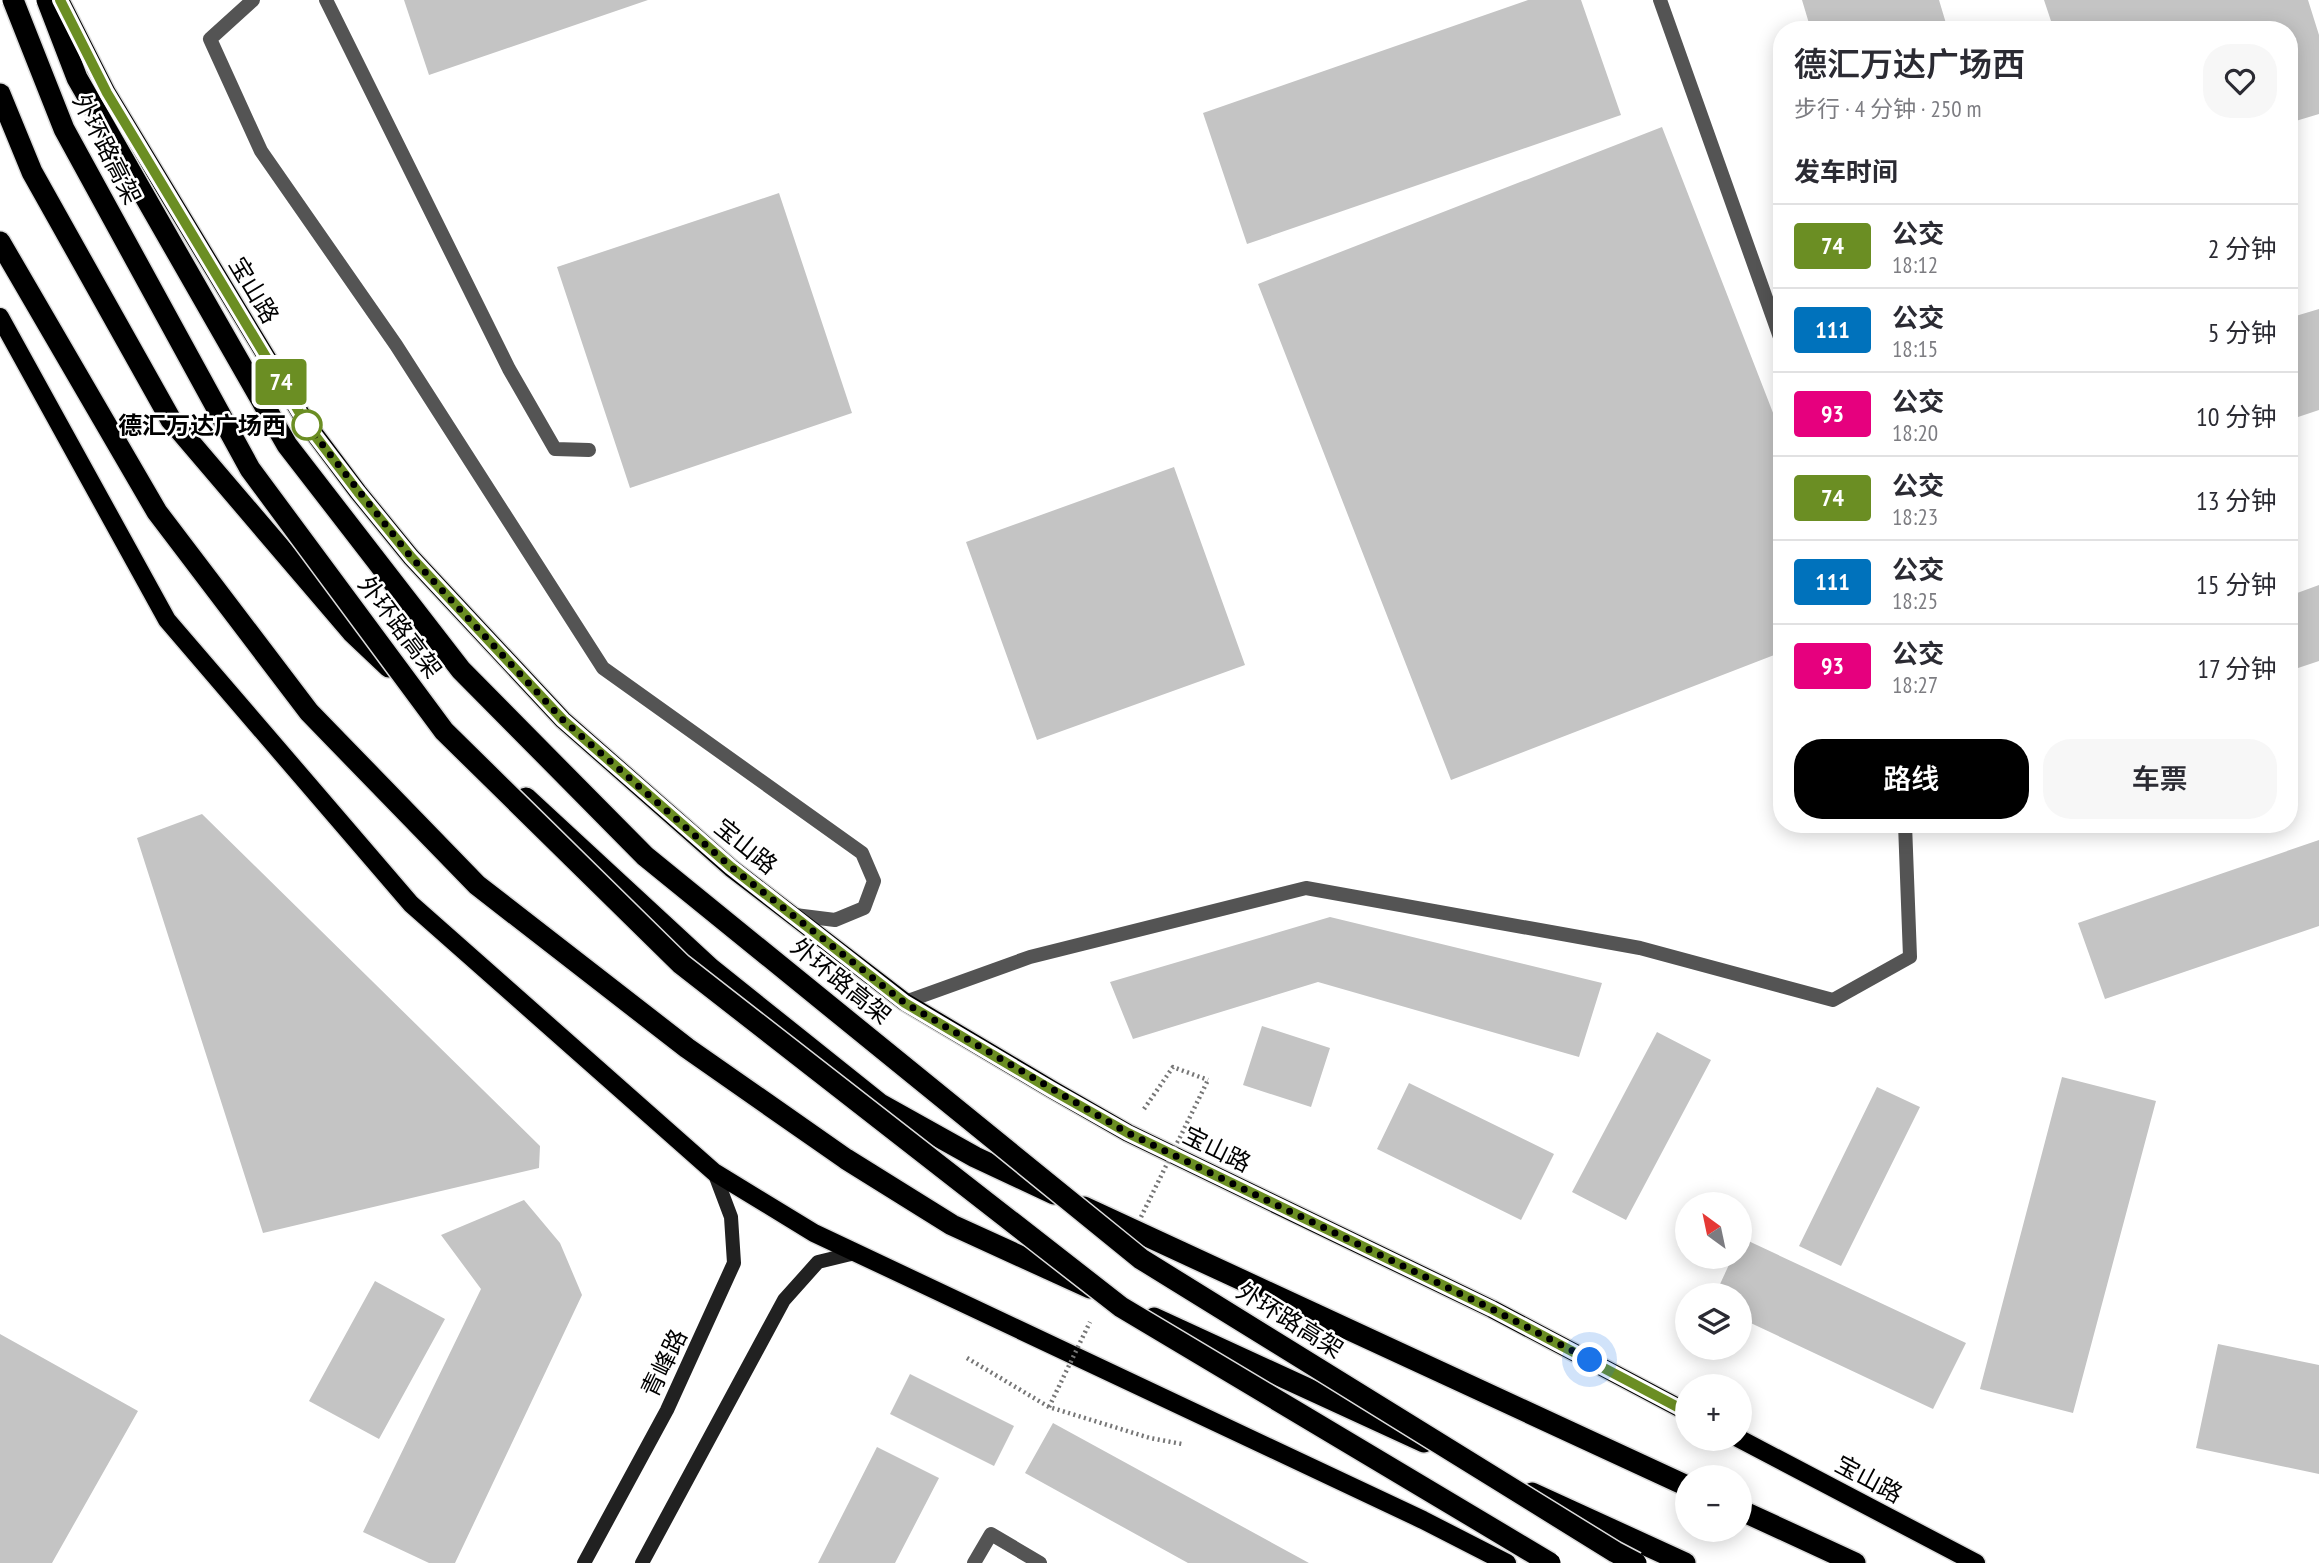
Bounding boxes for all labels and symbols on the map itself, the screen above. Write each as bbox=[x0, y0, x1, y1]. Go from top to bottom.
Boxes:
street label: 外环路高架 bbox=[66, 89, 148, 209]
street label: 宝山路 bbox=[222, 251, 286, 329]
line badge: 74 bbox=[250, 359, 312, 405]
place label: 德汇万达广场西 bbox=[118, 410, 286, 441]
marker: 德汇万达广场西 bbox=[292, 410, 322, 440]
street label: 外环路高架 bbox=[352, 570, 448, 684]
street label: 宝山路 bbox=[708, 811, 784, 881]
street label: 外环路高架 bbox=[785, 931, 897, 1031]
street label: 宝山路 bbox=[1178, 1119, 1256, 1179]
north arrow bbox=[1675, 1192, 1752, 1269]
street label: 外环路高架 bbox=[1231, 1275, 1349, 1365]
street label: 青峰路 bbox=[634, 1324, 694, 1402]
your location bbox=[1572, 1342, 1607, 1377]
street label: 宝山路 bbox=[1830, 1448, 1908, 1510]

